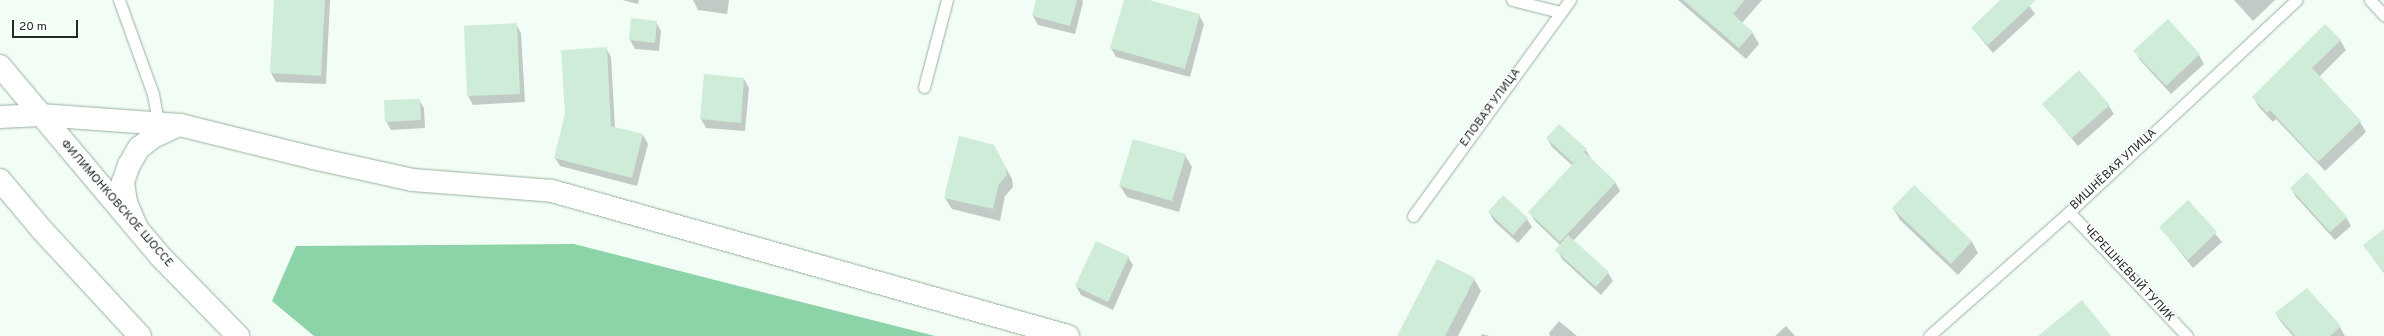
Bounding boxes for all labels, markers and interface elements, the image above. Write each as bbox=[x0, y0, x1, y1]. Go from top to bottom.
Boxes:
scale bar bbox=[14, 12, 80, 38]
text: 20 m bbox=[19, 19, 47, 35]
street label: ЕЛОВАЯ УЛИЦА bbox=[1458, 66, 1524, 150]
street label: ВИШНЁВАЯ УЛИЦА bbox=[2068, 126, 2160, 214]
street label: ФИЛИМОНКОВСКОЕ ШОССЕ bbox=[57, 137, 175, 271]
street label: ЧЕРЕШНЕВЫЙ ТУПИК bbox=[2079, 222, 2177, 326]

